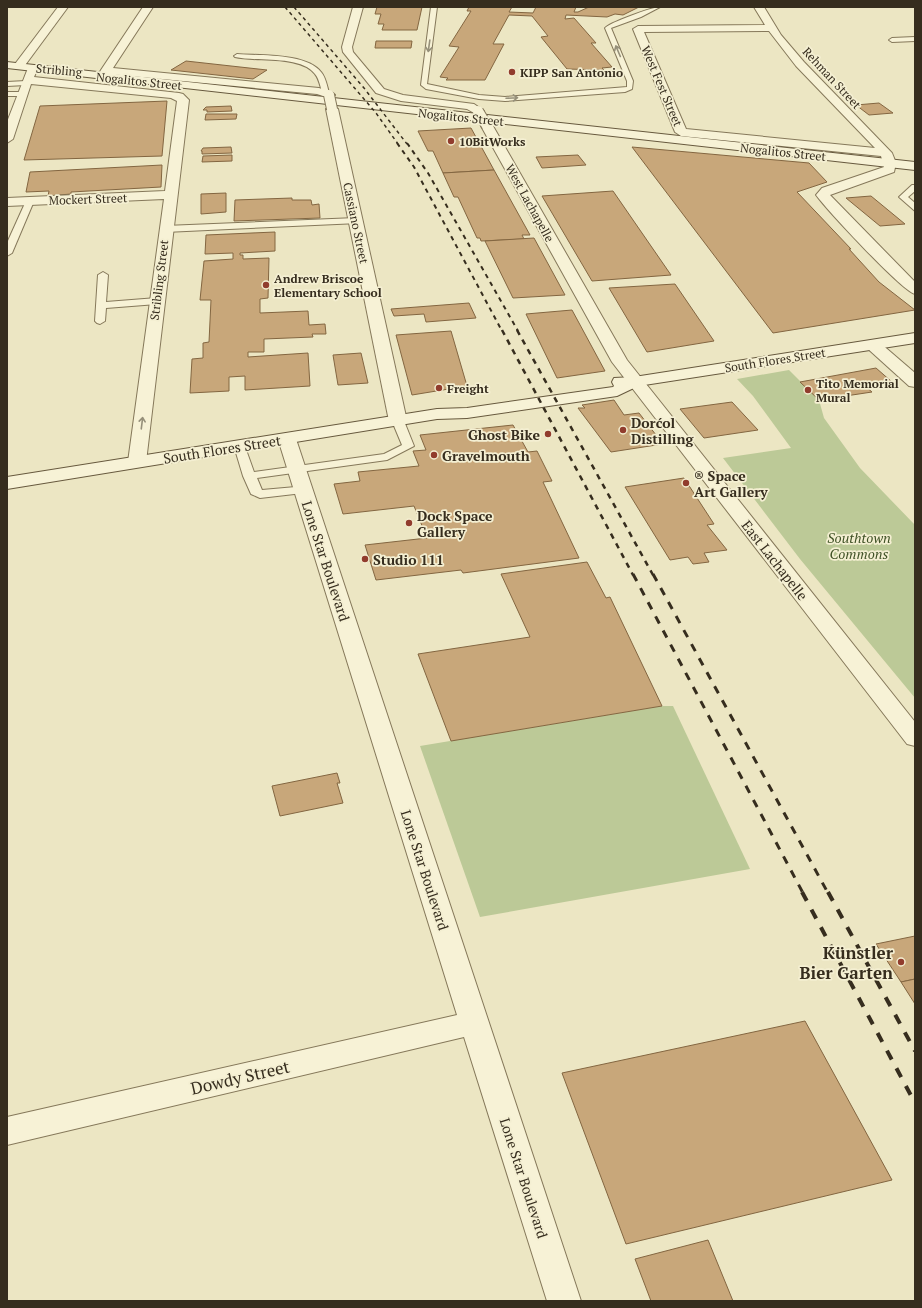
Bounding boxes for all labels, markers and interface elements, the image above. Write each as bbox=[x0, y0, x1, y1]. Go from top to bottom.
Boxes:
one-way arrow bbox=[425, 39, 433, 52]
street label: West Fest Street bbox=[638, 43, 686, 129]
street label: Rehman Street bbox=[800, 44, 865, 112]
one-way arrow bbox=[613, 46, 621, 58]
street label: Stribling bbox=[35, 61, 83, 80]
place label: KIPP San Antonio bbox=[520, 65, 623, 80]
marker: KIPP San Antonio bbox=[507, 67, 517, 77]
street label: Nogalitos Street bbox=[95, 69, 183, 93]
one-way arrow bbox=[505, 95, 518, 102]
street label: Nogalitos Street bbox=[417, 105, 505, 129]
place label: 10BitWorks bbox=[459, 134, 526, 149]
marker: 10BitWorks bbox=[446, 136, 456, 146]
street label: Nogalitos Street bbox=[739, 140, 827, 164]
street label: West Lachapelle bbox=[502, 162, 558, 244]
street label: Cassiano Street bbox=[340, 181, 372, 265]
street label: Mockert Street bbox=[48, 190, 128, 208]
street label: Stribling Street bbox=[147, 238, 171, 321]
place label: Andrew Briscoe Elementary School bbox=[274, 271, 382, 300]
marker: Andrew Briscoe Elementary School bbox=[261, 280, 271, 290]
street label: South Flores Street bbox=[723, 345, 827, 375]
place label: Tito Memorial Mural bbox=[816, 376, 899, 405]
place label: Freight bbox=[447, 381, 489, 396]
marker: Freight bbox=[434, 383, 444, 393]
marker: Tito Memorial Mural bbox=[803, 385, 813, 395]
place label: Dorćol Distilling bbox=[631, 413, 694, 448]
one-way arrow bbox=[138, 417, 146, 430]
place label: Ghost Bike bbox=[468, 425, 540, 444]
marker: Dorćol Distilling bbox=[618, 425, 628, 435]
marker: Ghost Bike bbox=[543, 429, 553, 439]
street label: South Flores Street bbox=[162, 430, 283, 468]
place label: Gravelmouth bbox=[442, 446, 530, 465]
marker: Gravelmouth bbox=[429, 450, 439, 460]
place label: ® Space Art Gallery bbox=[694, 466, 768, 501]
marker: ® Space Art Gallery bbox=[681, 478, 691, 488]
street label: Lone Star Boulevard bbox=[298, 498, 354, 624]
place label: Dock Space Gallery bbox=[417, 506, 493, 541]
street label: East Lachapelle bbox=[738, 516, 812, 604]
marker: Dock Space Gallery bbox=[404, 518, 414, 528]
park label: Southtown Commons bbox=[827, 528, 891, 563]
place label: Studio 111 bbox=[373, 550, 444, 569]
marker: Studio 111 bbox=[360, 554, 370, 564]
street label: Lone Star Boulevard bbox=[397, 807, 453, 933]
place label: Künstler Bier Garten bbox=[800, 941, 894, 984]
marker: Künstler Bier Garten bbox=[896, 957, 906, 967]
street label: Dowdy Street bbox=[188, 1054, 293, 1100]
street label: Lone Star Boulevard bbox=[496, 1115, 552, 1241]

